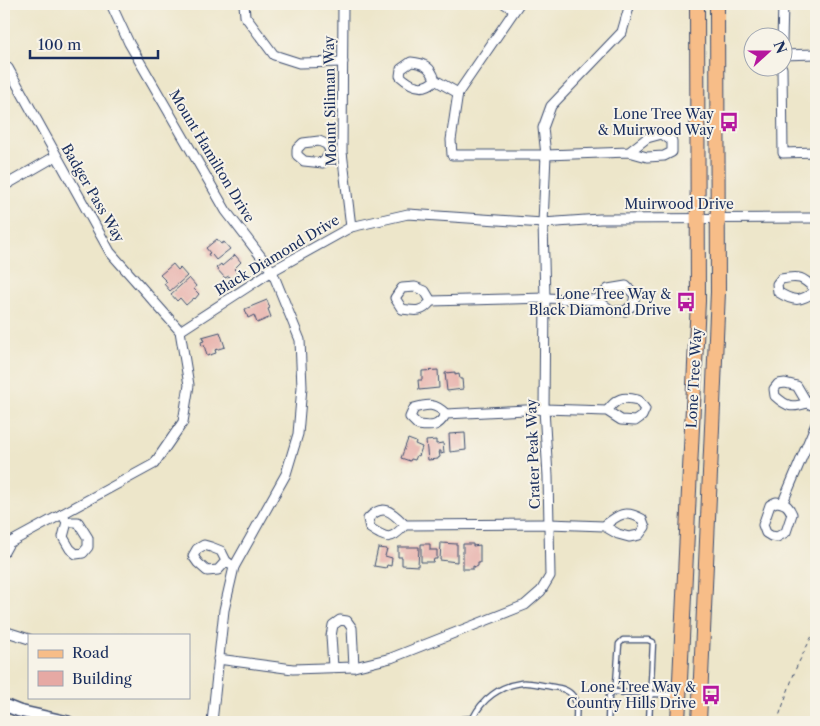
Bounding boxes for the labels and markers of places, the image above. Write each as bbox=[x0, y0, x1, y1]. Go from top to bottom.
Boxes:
place label: Lone Tree Way & Muirwood Way bbox=[597, 105, 714, 139]
bus stop icon: Lone Tree Way & Muirwood Way bbox=[718, 111, 740, 133]
place label: Lone Tree Way & Black Diamond Drive bbox=[529, 285, 672, 319]
bus stop icon: Lone Tree Way & Black Diamond Drive bbox=[675, 291, 697, 313]
place label: Lone Tree Way & Country Hills Drive bbox=[567, 678, 697, 712]
bus stop icon: Lone Tree Way & Country Hills Drive bbox=[700, 684, 722, 706]

